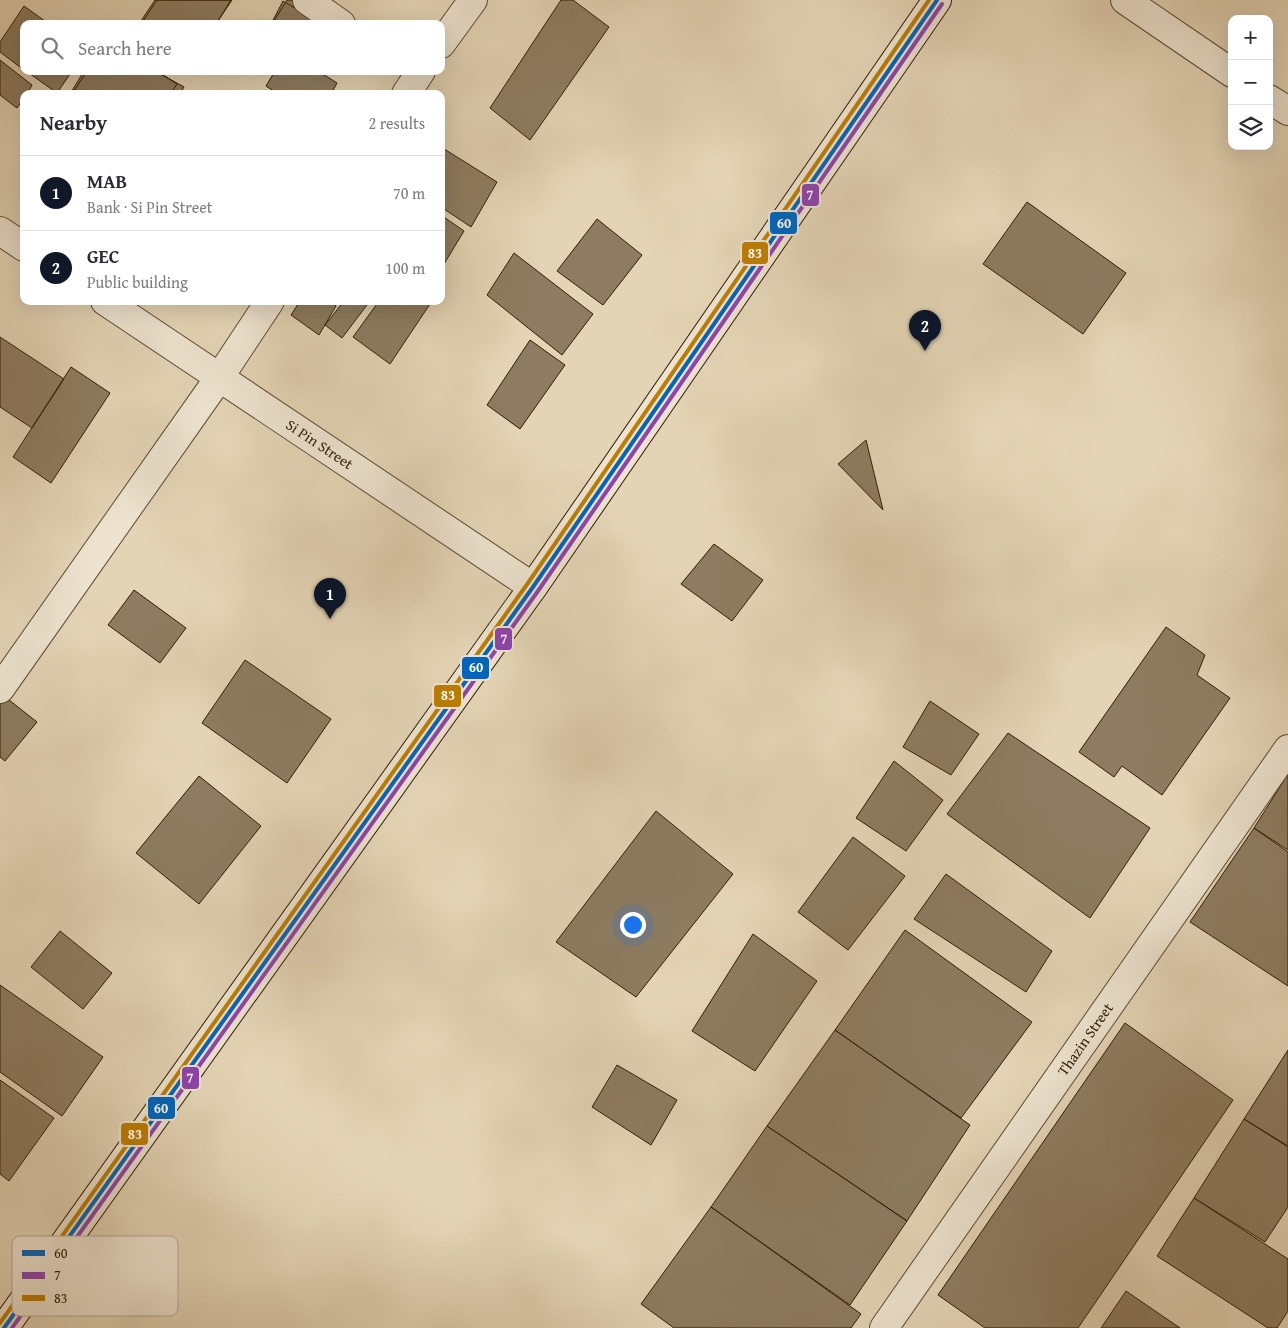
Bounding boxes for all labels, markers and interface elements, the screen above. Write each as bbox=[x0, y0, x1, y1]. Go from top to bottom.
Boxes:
map controls bbox=[1228, 15, 1273, 150]
button: + bbox=[1228, 15, 1273, 60]
search box bbox=[20, 20, 445, 75]
icon: search bbox=[38, 34, 66, 62]
text: Search here bbox=[78, 34, 172, 62]
button: − bbox=[1228, 60, 1273, 105]
button: layers bbox=[1228, 105, 1273, 150]
text: Nearby bbox=[40, 107, 107, 138]
text: 2 results bbox=[368, 111, 425, 135]
text: MAB bbox=[87, 167, 127, 195]
text: 1 bbox=[52, 181, 60, 205]
text: 70 m bbox=[393, 181, 425, 205]
line badge: 7 bbox=[801, 183, 820, 207]
text: 7 bbox=[806, 185, 814, 205]
text: Bank · Si Pin Street bbox=[87, 195, 212, 219]
line badge: 60 bbox=[769, 211, 798, 235]
text: 60 bbox=[777, 213, 791, 233]
line badge: 83 bbox=[741, 241, 769, 265]
text: GEC bbox=[87, 242, 119, 270]
text: 83 bbox=[748, 243, 762, 263]
text: 2 bbox=[52, 256, 60, 280]
text: 100 m bbox=[385, 256, 425, 280]
text: Public building bbox=[87, 270, 188, 294]
pin: 2 bbox=[909, 310, 941, 351]
street label: Si Pin Street bbox=[282, 414, 358, 474]
pin: 1 bbox=[314, 578, 346, 619]
line badge: 7 bbox=[494, 627, 513, 651]
text: 7 bbox=[500, 629, 508, 649]
line badge: 60 bbox=[461, 656, 490, 680]
text: 60 bbox=[469, 657, 483, 677]
line badge: 83 bbox=[433, 684, 462, 708]
text: 83 bbox=[441, 685, 455, 705]
your location bbox=[620, 912, 646, 938]
street label: Thazin Street bbox=[1052, 998, 1118, 1080]
line badge: 7 bbox=[181, 1066, 200, 1090]
text: 7 bbox=[186, 1068, 194, 1088]
line badge: 60 bbox=[147, 1096, 176, 1120]
text: 60 bbox=[154, 1098, 168, 1118]
line badge: 83 bbox=[120, 1122, 149, 1146]
text: 83 bbox=[128, 1124, 142, 1144]
legend bbox=[12, 1236, 178, 1316]
text: 60 bbox=[54, 1243, 68, 1263]
text: 7 bbox=[54, 1265, 61, 1285]
text: 83 bbox=[54, 1288, 67, 1308]

